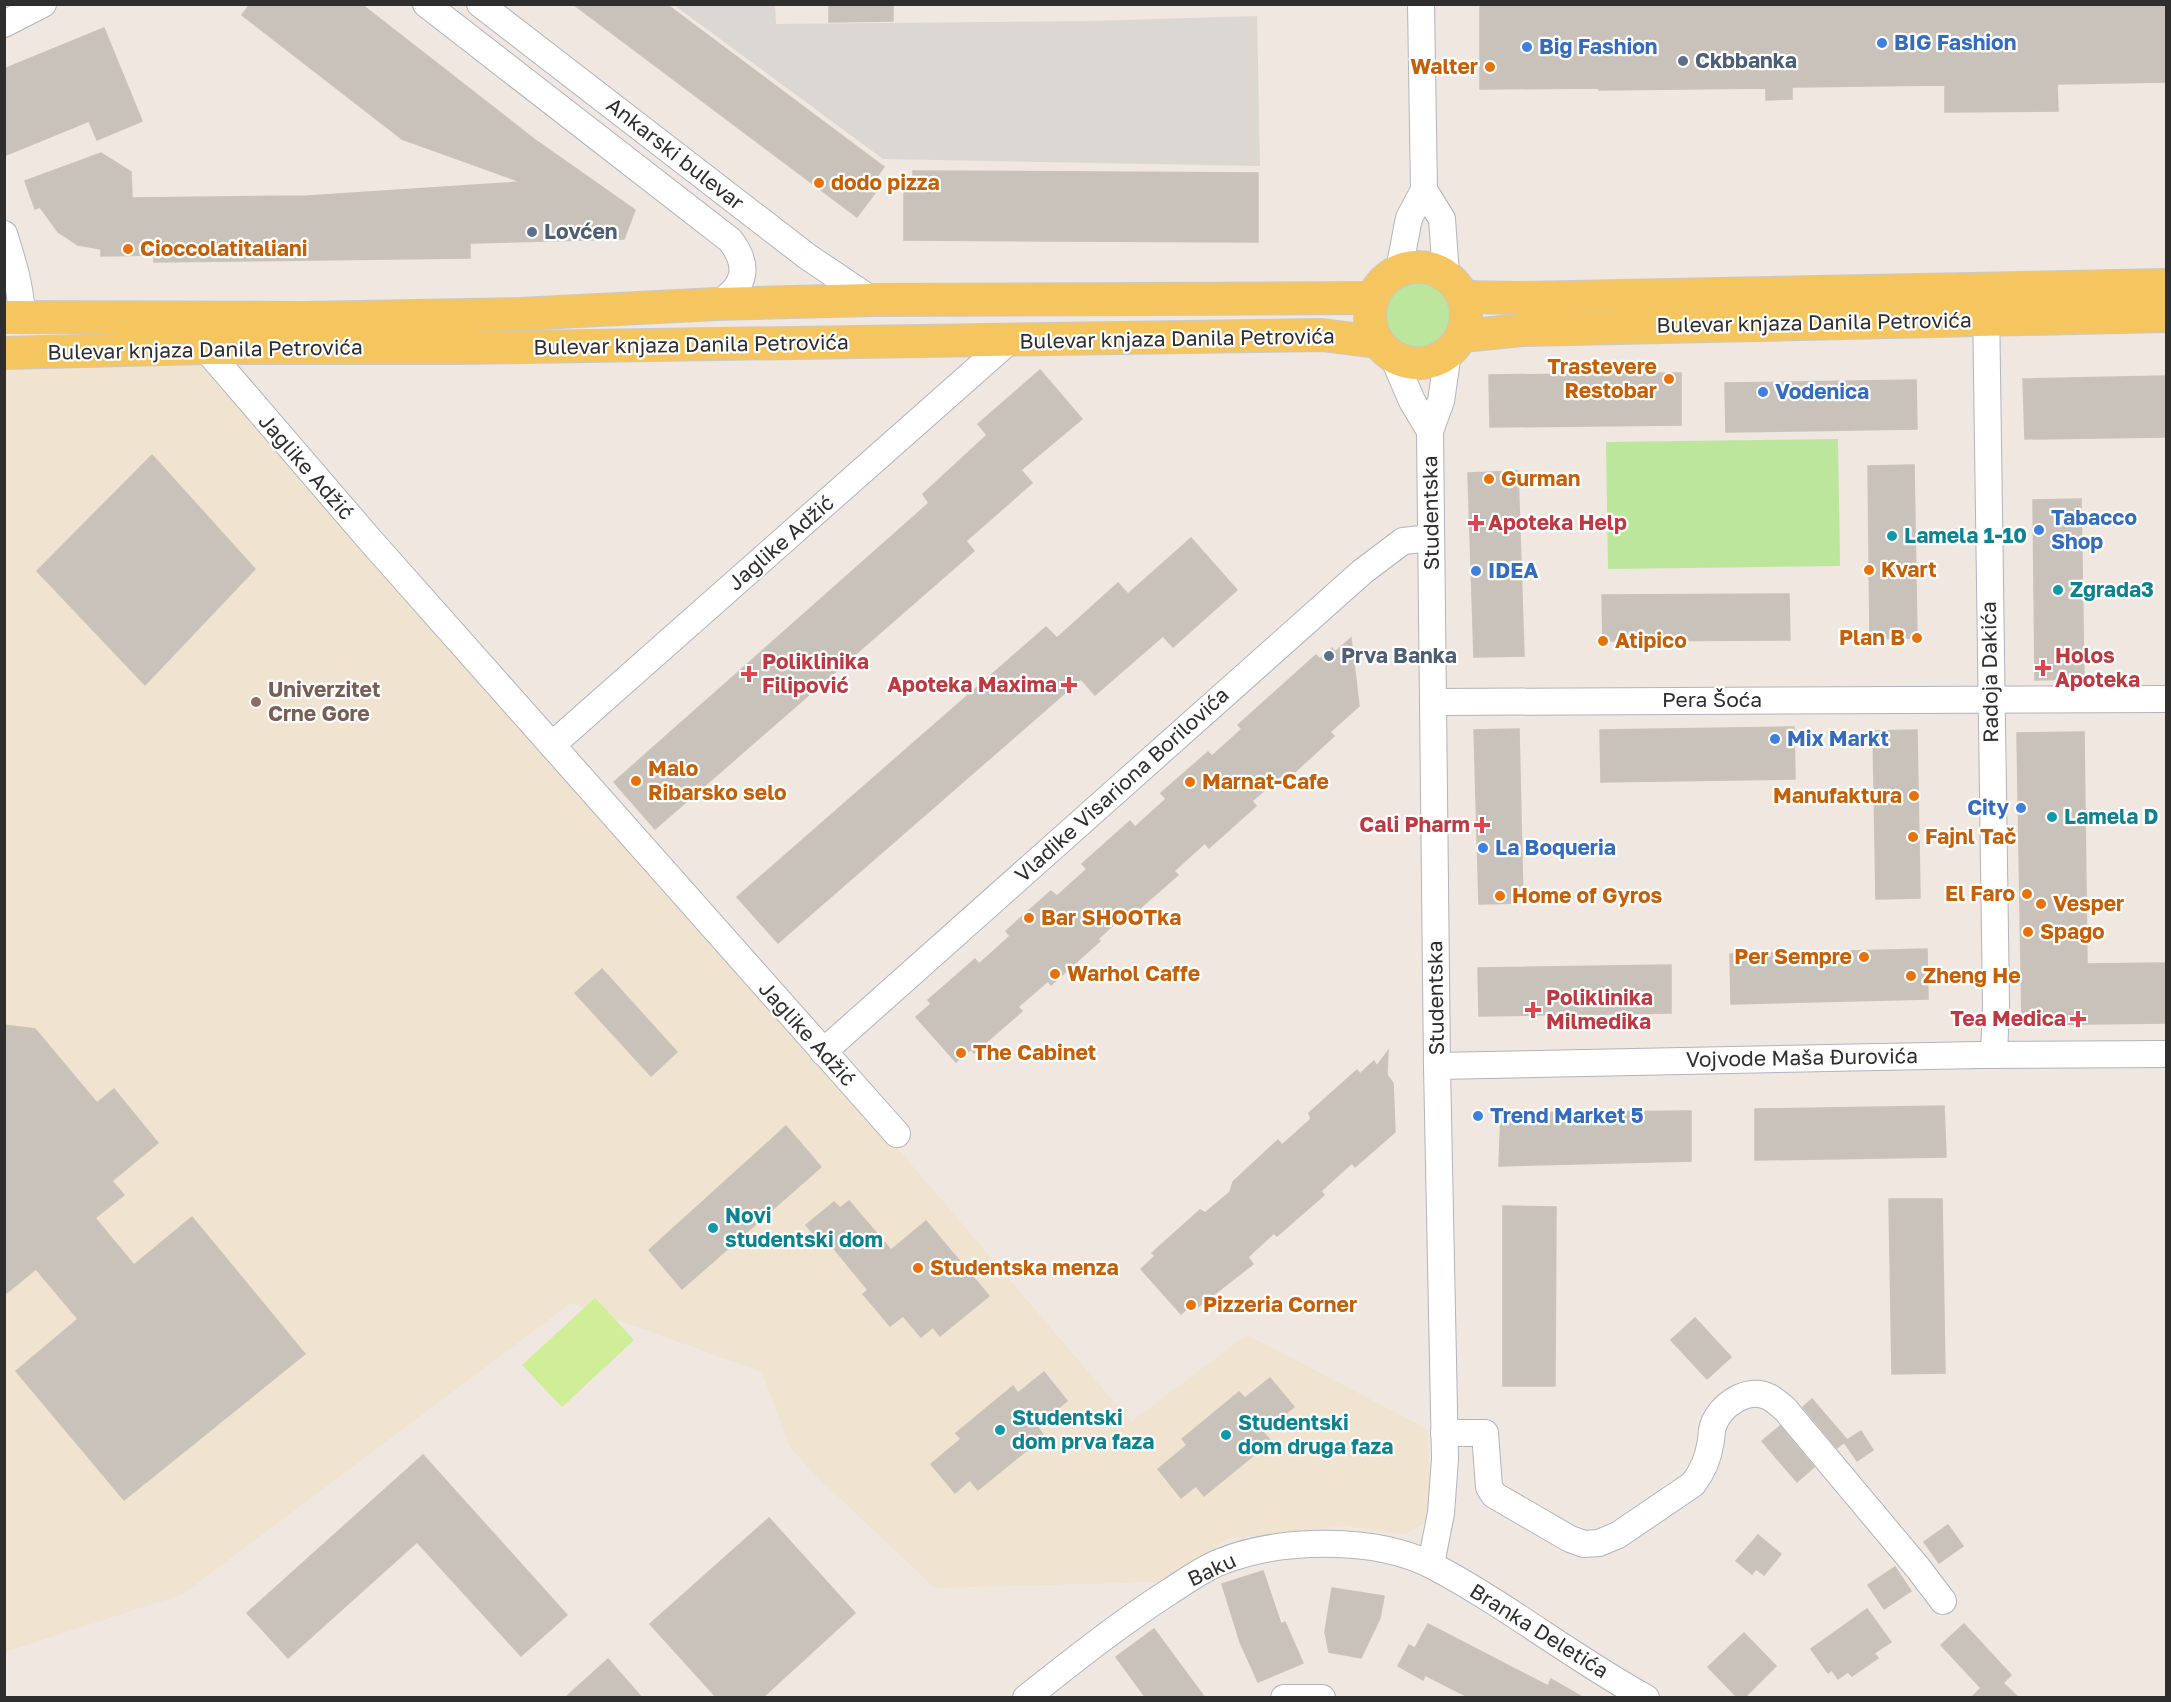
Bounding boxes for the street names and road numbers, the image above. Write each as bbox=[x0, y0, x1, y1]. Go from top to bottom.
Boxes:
street label: Ankarski bulevar bbox=[602, 91, 750, 215]
street label: Bulevar knjaza Danila Petrovića bbox=[1656, 306, 1972, 338]
street label: Bulevar knjaza Danila Petrovića bbox=[1019, 322, 1335, 354]
street label: Bulevar knjaza Danila Petrovića bbox=[533, 328, 849, 360]
street label: Bulevar knjaza Danila Petrovića bbox=[47, 333, 363, 365]
street label: Jaglike Adžić bbox=[254, 408, 360, 525]
street label: Studentska bbox=[1416, 455, 1444, 571]
street label: Jaglike Adžić bbox=[722, 489, 839, 595]
street label: Radoja Dakića bbox=[1975, 601, 2003, 743]
street label: Vladike Visariona Borilovića bbox=[1009, 681, 1234, 887]
street label: Pera Šoća bbox=[1662, 686, 1762, 712]
street label: Studentska bbox=[1421, 940, 1449, 1056]
street label: Jaglike Adžić bbox=[754, 976, 862, 1091]
street label: Vojvode Maša Đurovića bbox=[1686, 1042, 1918, 1072]
street label: Baku bbox=[1183, 1547, 1240, 1592]
street label: Branka Deletića bbox=[1465, 1577, 1614, 1683]

